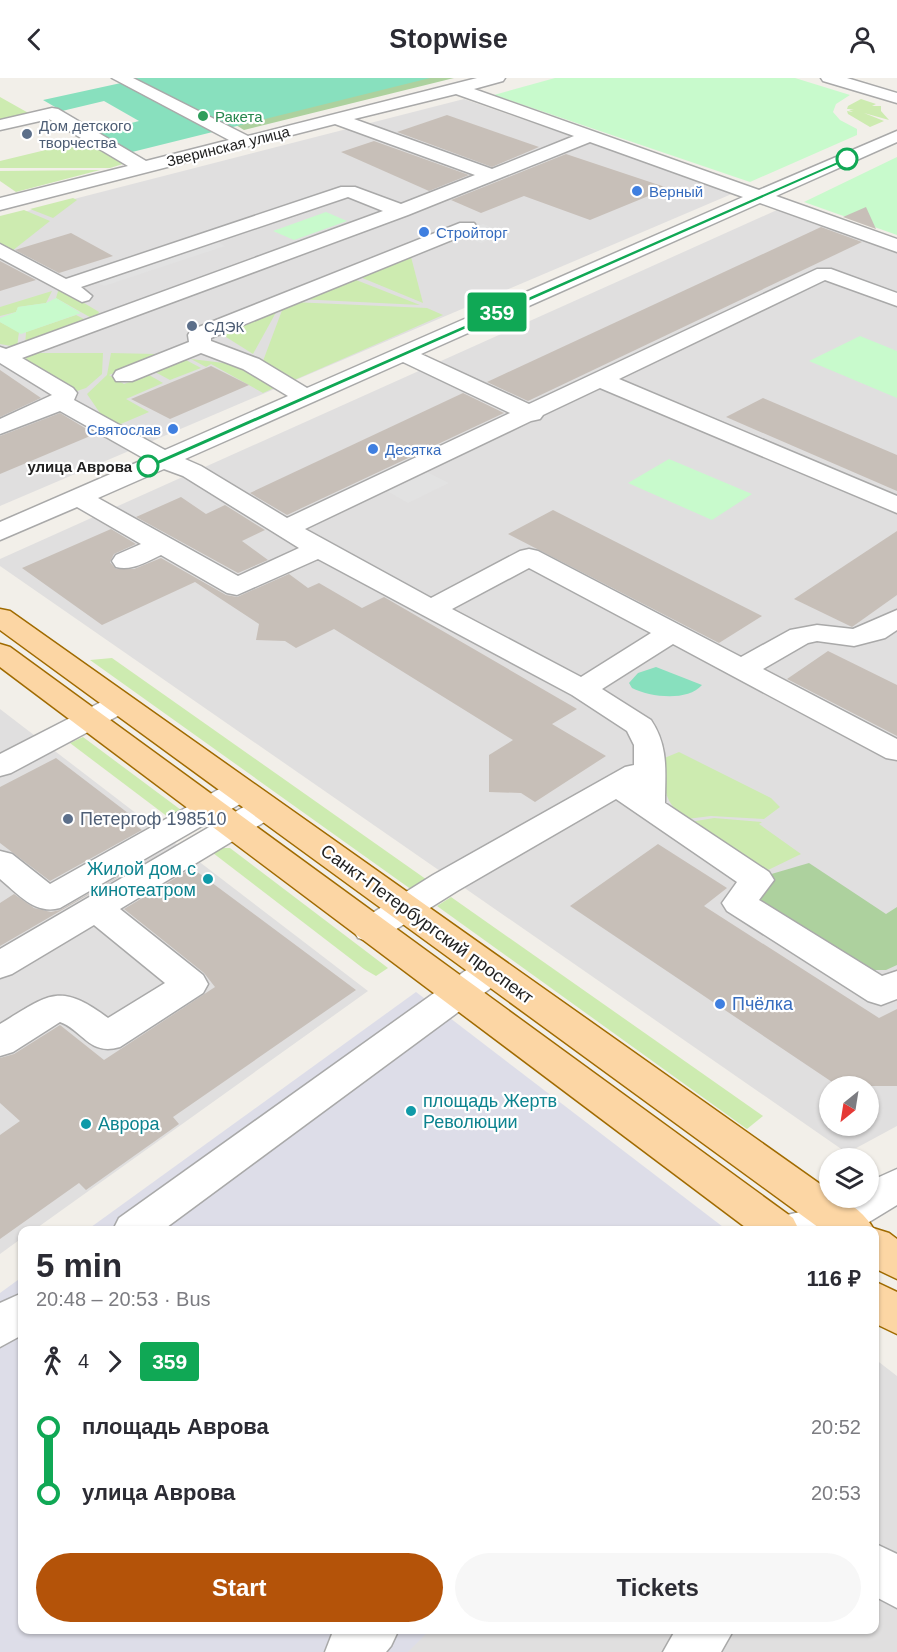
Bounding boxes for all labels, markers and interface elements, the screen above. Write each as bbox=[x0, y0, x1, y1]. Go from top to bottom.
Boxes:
icon: back bbox=[18, 23, 51, 56]
icon: person bbox=[846, 23, 879, 56]
text: Stopwise bbox=[389, 24, 508, 54]
place label: Ракета bbox=[215, 108, 263, 125]
marker: Ракета bbox=[196, 109, 210, 123]
place label: Дом детского творчества bbox=[39, 117, 132, 151]
street label: Зверинская улица bbox=[165, 122, 292, 170]
marker: Дом детского творчества bbox=[20, 127, 34, 141]
unlabelled marker bbox=[836, 148, 858, 170]
place label: Верный bbox=[649, 183, 703, 200]
marker: Верный bbox=[630, 184, 644, 198]
place label: Стройторг bbox=[436, 224, 508, 241]
marker: Стройторг bbox=[417, 225, 431, 239]
line badge: 359 bbox=[462, 292, 532, 332]
text: 359 bbox=[479, 301, 515, 324]
place label: СДЭК bbox=[204, 318, 244, 335]
marker: СДЭК bbox=[185, 319, 199, 333]
place label: Святослав bbox=[87, 421, 161, 438]
marker: Святослав bbox=[166, 422, 180, 436]
place label: Десятка bbox=[385, 441, 442, 458]
marker: Десятка bbox=[366, 442, 380, 456]
marker: улица Аврова bbox=[137, 455, 159, 477]
place label: улица Аврова bbox=[27, 458, 133, 475]
place label: Петергоф 198510 bbox=[80, 809, 226, 829]
marker: Петергоф 198510 bbox=[61, 812, 75, 826]
street label: Санкт-Петербургский проспект bbox=[317, 840, 537, 1008]
place label: Жилой дом с кинотеатром bbox=[87, 859, 196, 900]
marker: Жилой дом с кинотеатром bbox=[201, 872, 215, 886]
place label: Пчёлка bbox=[732, 994, 794, 1014]
marker: Пчёлка bbox=[713, 997, 727, 1011]
north arrow bbox=[819, 1076, 879, 1136]
map controls bbox=[819, 1076, 879, 1208]
place label: площадь Жертв Революции bbox=[423, 1091, 557, 1132]
marker: площадь Жертв Революции bbox=[404, 1104, 418, 1118]
place label: Аврора bbox=[98, 1114, 161, 1134]
marker: Аврора bbox=[79, 1117, 93, 1131]
button: layers bbox=[819, 1148, 879, 1208]
text: 5 min bbox=[36, 1247, 122, 1284]
text: 116 ₽ bbox=[807, 1266, 861, 1291]
text: 20:48 – 20:53 · Bus bbox=[36, 1288, 211, 1310]
icon: walk bbox=[36, 1345, 69, 1378]
icon: forward bbox=[98, 1345, 131, 1378]
text: 4 bbox=[78, 1350, 89, 1372]
text: 359 bbox=[152, 1350, 187, 1373]
text: площадь Аврова bbox=[82, 1414, 269, 1439]
text: 20:52 bbox=[811, 1416, 861, 1438]
text: улица Аврова bbox=[82, 1480, 235, 1505]
text: 20:53 bbox=[811, 1482, 861, 1504]
button: Start bbox=[36, 1553, 443, 1622]
button: Tickets bbox=[455, 1553, 861, 1622]

